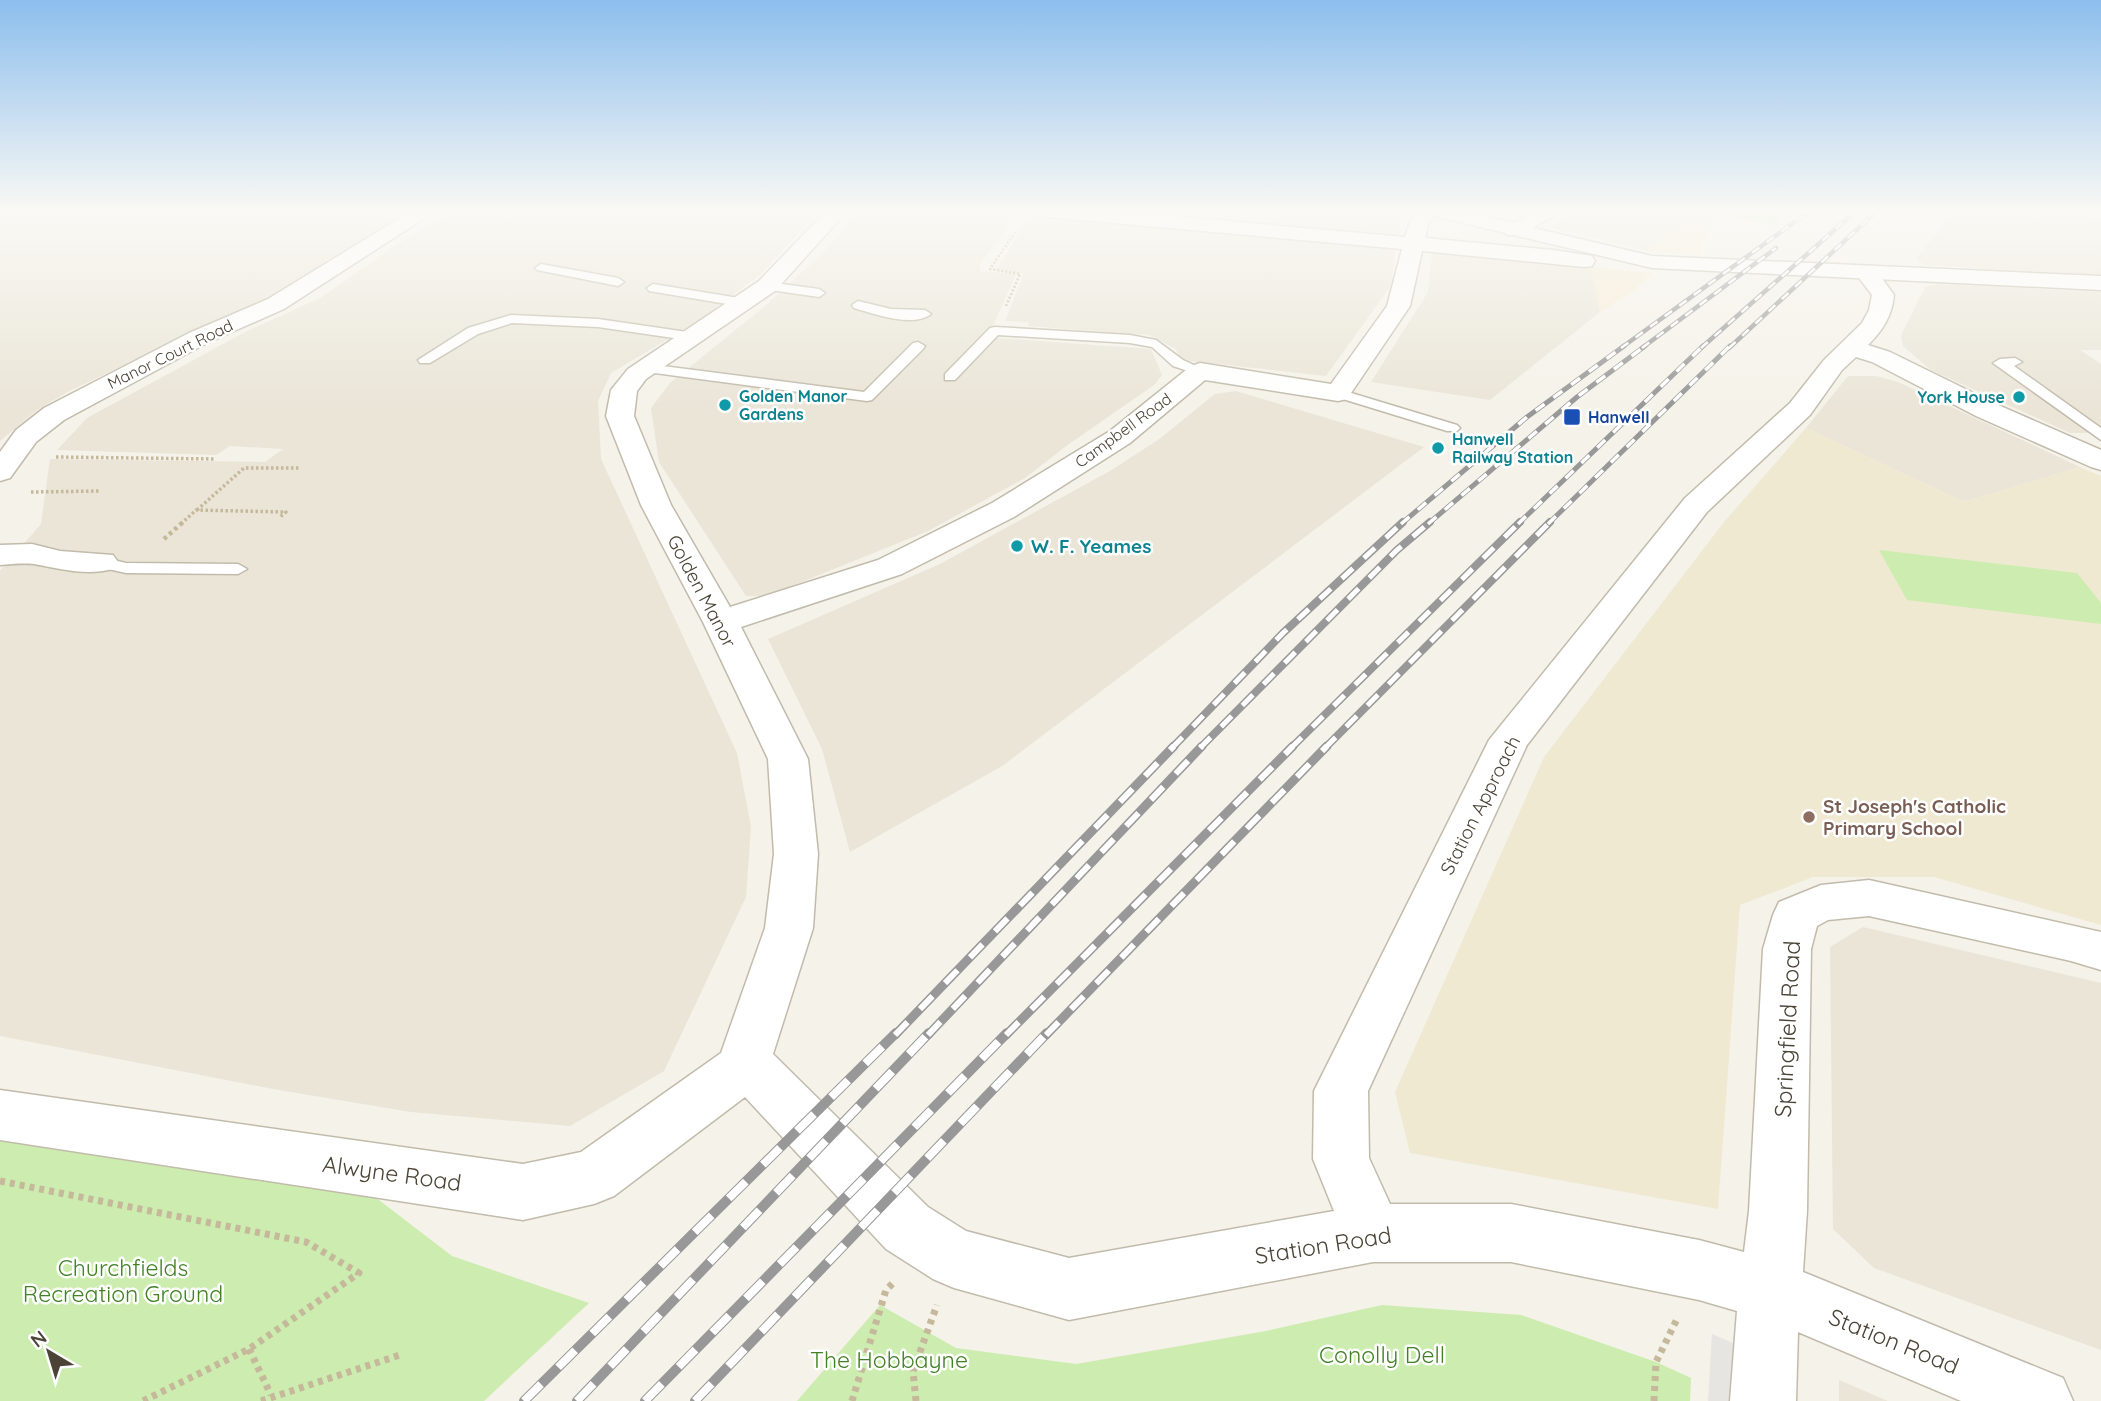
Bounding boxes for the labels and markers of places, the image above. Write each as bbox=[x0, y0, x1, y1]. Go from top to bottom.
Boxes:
place label: Golden Manor Gardens bbox=[739, 386, 847, 424]
place label: York House bbox=[1918, 387, 2005, 407]
marker: York House bbox=[2011, 389, 2027, 405]
marker: Golden Manor Gardens bbox=[717, 397, 733, 413]
marker: Hanwell bbox=[1562, 407, 1582, 427]
place label: Hanwell bbox=[1588, 407, 1649, 427]
place label: Hanwell Railway Station bbox=[1452, 429, 1573, 467]
marker: Hanwell Railway Station bbox=[1430, 440, 1446, 456]
place label: W. F. Yeames bbox=[1031, 534, 1151, 558]
marker: W. F. Yeames bbox=[1009, 538, 1025, 554]
place label: St Joseph's Catholic Primary School bbox=[1823, 794, 2006, 840]
marker: St Joseph's Catholic Primary School bbox=[1801, 809, 1817, 825]

